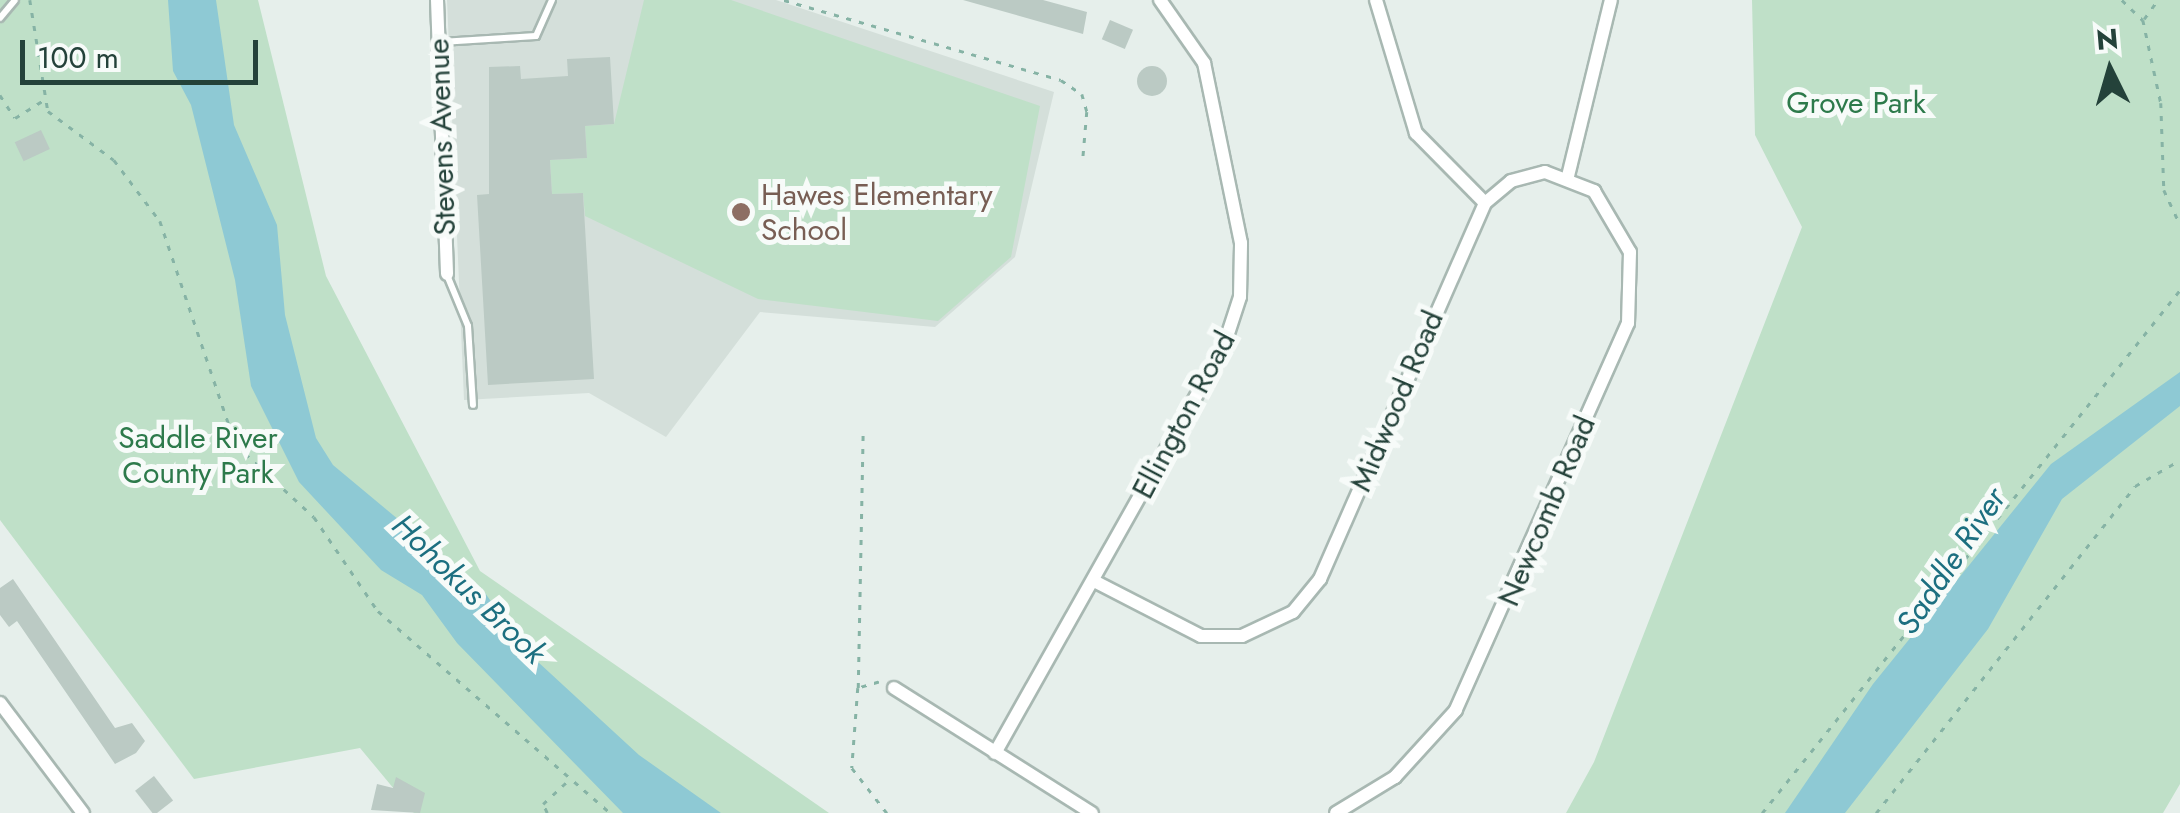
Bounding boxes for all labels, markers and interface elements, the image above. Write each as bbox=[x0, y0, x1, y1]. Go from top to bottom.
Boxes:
text: N bbox=[2094, 18, 2120, 61]
scale bar bbox=[25, 20, 262, 82]
north arrow bbox=[2060, 20, 2160, 120]
text: 100 m bbox=[37, 36, 119, 79]
street label: Stevens Avenue bbox=[421, 38, 463, 236]
park label: Grove Park bbox=[1786, 85, 1926, 121]
place label: Hawes Elementary School bbox=[761, 177, 993, 248]
marker: Hawes Elementary School bbox=[730, 201, 752, 223]
street label: Midwood Road bbox=[1343, 305, 1451, 497]
street label: Ellington Road bbox=[1125, 325, 1243, 505]
street label: Newcomb Road bbox=[1491, 410, 1603, 612]
park label: Saddle River County Park bbox=[118, 420, 278, 490]
water label: Saddle River bbox=[1888, 481, 2014, 641]
water label: Hohokus Brook bbox=[384, 506, 554, 672]

